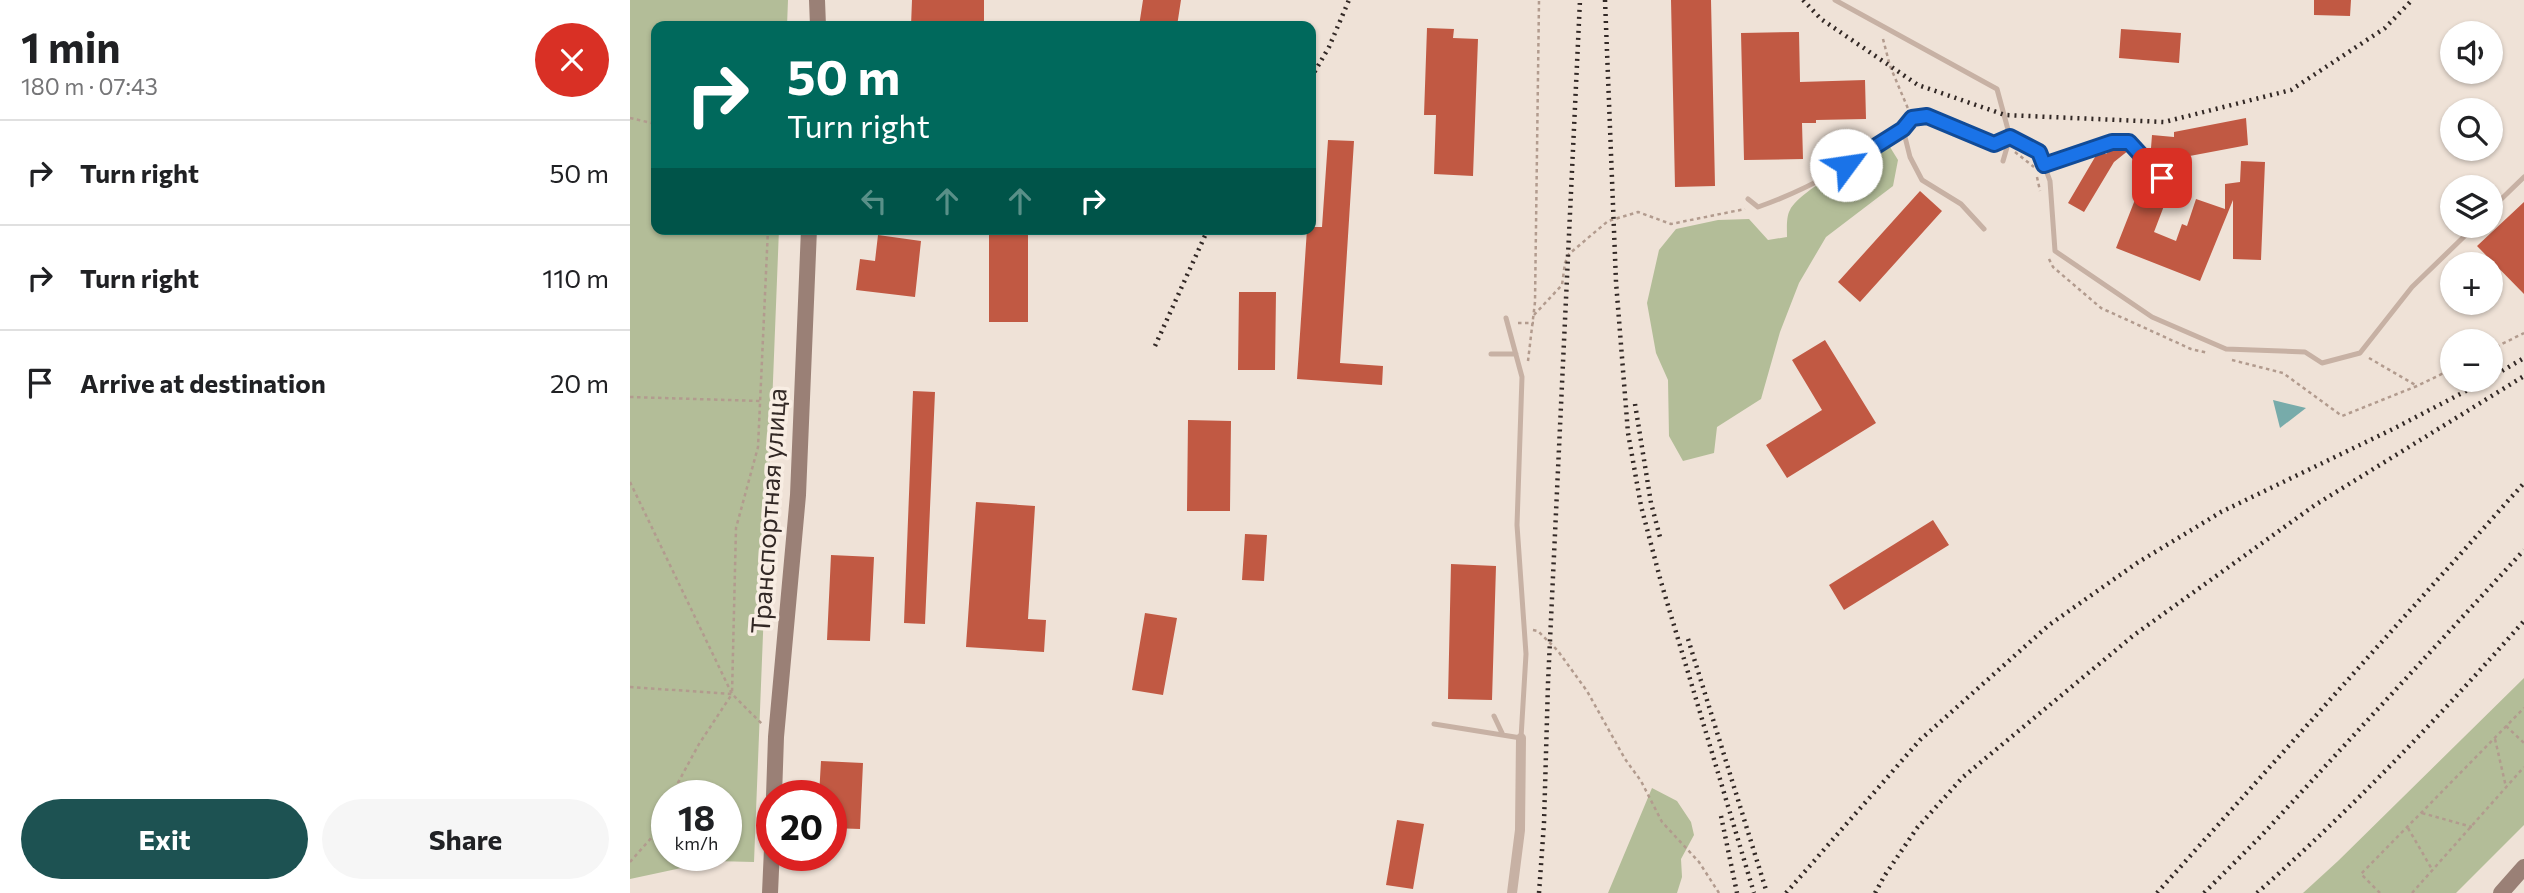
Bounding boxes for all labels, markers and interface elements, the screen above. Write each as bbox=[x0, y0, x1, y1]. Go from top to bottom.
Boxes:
text: 1 min bbox=[21, 20, 121, 72]
map controls bbox=[2440, 21, 2503, 392]
button: sound bbox=[2440, 21, 2503, 84]
button: close bbox=[535, 23, 609, 97]
text: 50 m bbox=[787, 45, 900, 105]
icon: right bbox=[672, 49, 763, 140]
text: 180 m · 07:43 bbox=[21, 72, 158, 100]
button: search bbox=[2440, 98, 2503, 161]
text: Turn right bbox=[787, 105, 930, 145]
position arrow bbox=[1809, 128, 1883, 202]
pin bbox=[2132, 148, 2192, 208]
icon: right bbox=[21, 154, 59, 192]
text: Turn right bbox=[80, 157, 199, 188]
text: 50 m bbox=[549, 157, 609, 188]
icon: arrive bbox=[2143, 159, 2181, 197]
button: layers bbox=[2440, 175, 2503, 238]
icon: left bbox=[855, 182, 893, 220]
icon: ahead bbox=[928, 182, 966, 220]
icon: ahead bbox=[1001, 182, 1039, 220]
icon: right bbox=[1074, 182, 1112, 220]
button: + bbox=[2440, 252, 2503, 315]
icon: right bbox=[21, 259, 59, 297]
text: Turn right bbox=[80, 262, 199, 293]
text: 110 m bbox=[542, 262, 609, 293]
button: − bbox=[2440, 329, 2503, 392]
icon: arrive bbox=[21, 364, 59, 402]
text: Arrive at destination bbox=[80, 367, 326, 398]
text: 20 m bbox=[550, 367, 609, 398]
street label: Транспортная улица bbox=[743, 387, 792, 635]
speed limit sign: 20 bbox=[756, 780, 847, 871]
text: 18 bbox=[678, 795, 715, 838]
button: Exit bbox=[21, 799, 308, 879]
button: Share bbox=[322, 799, 609, 879]
text: km/h bbox=[675, 832, 718, 854]

